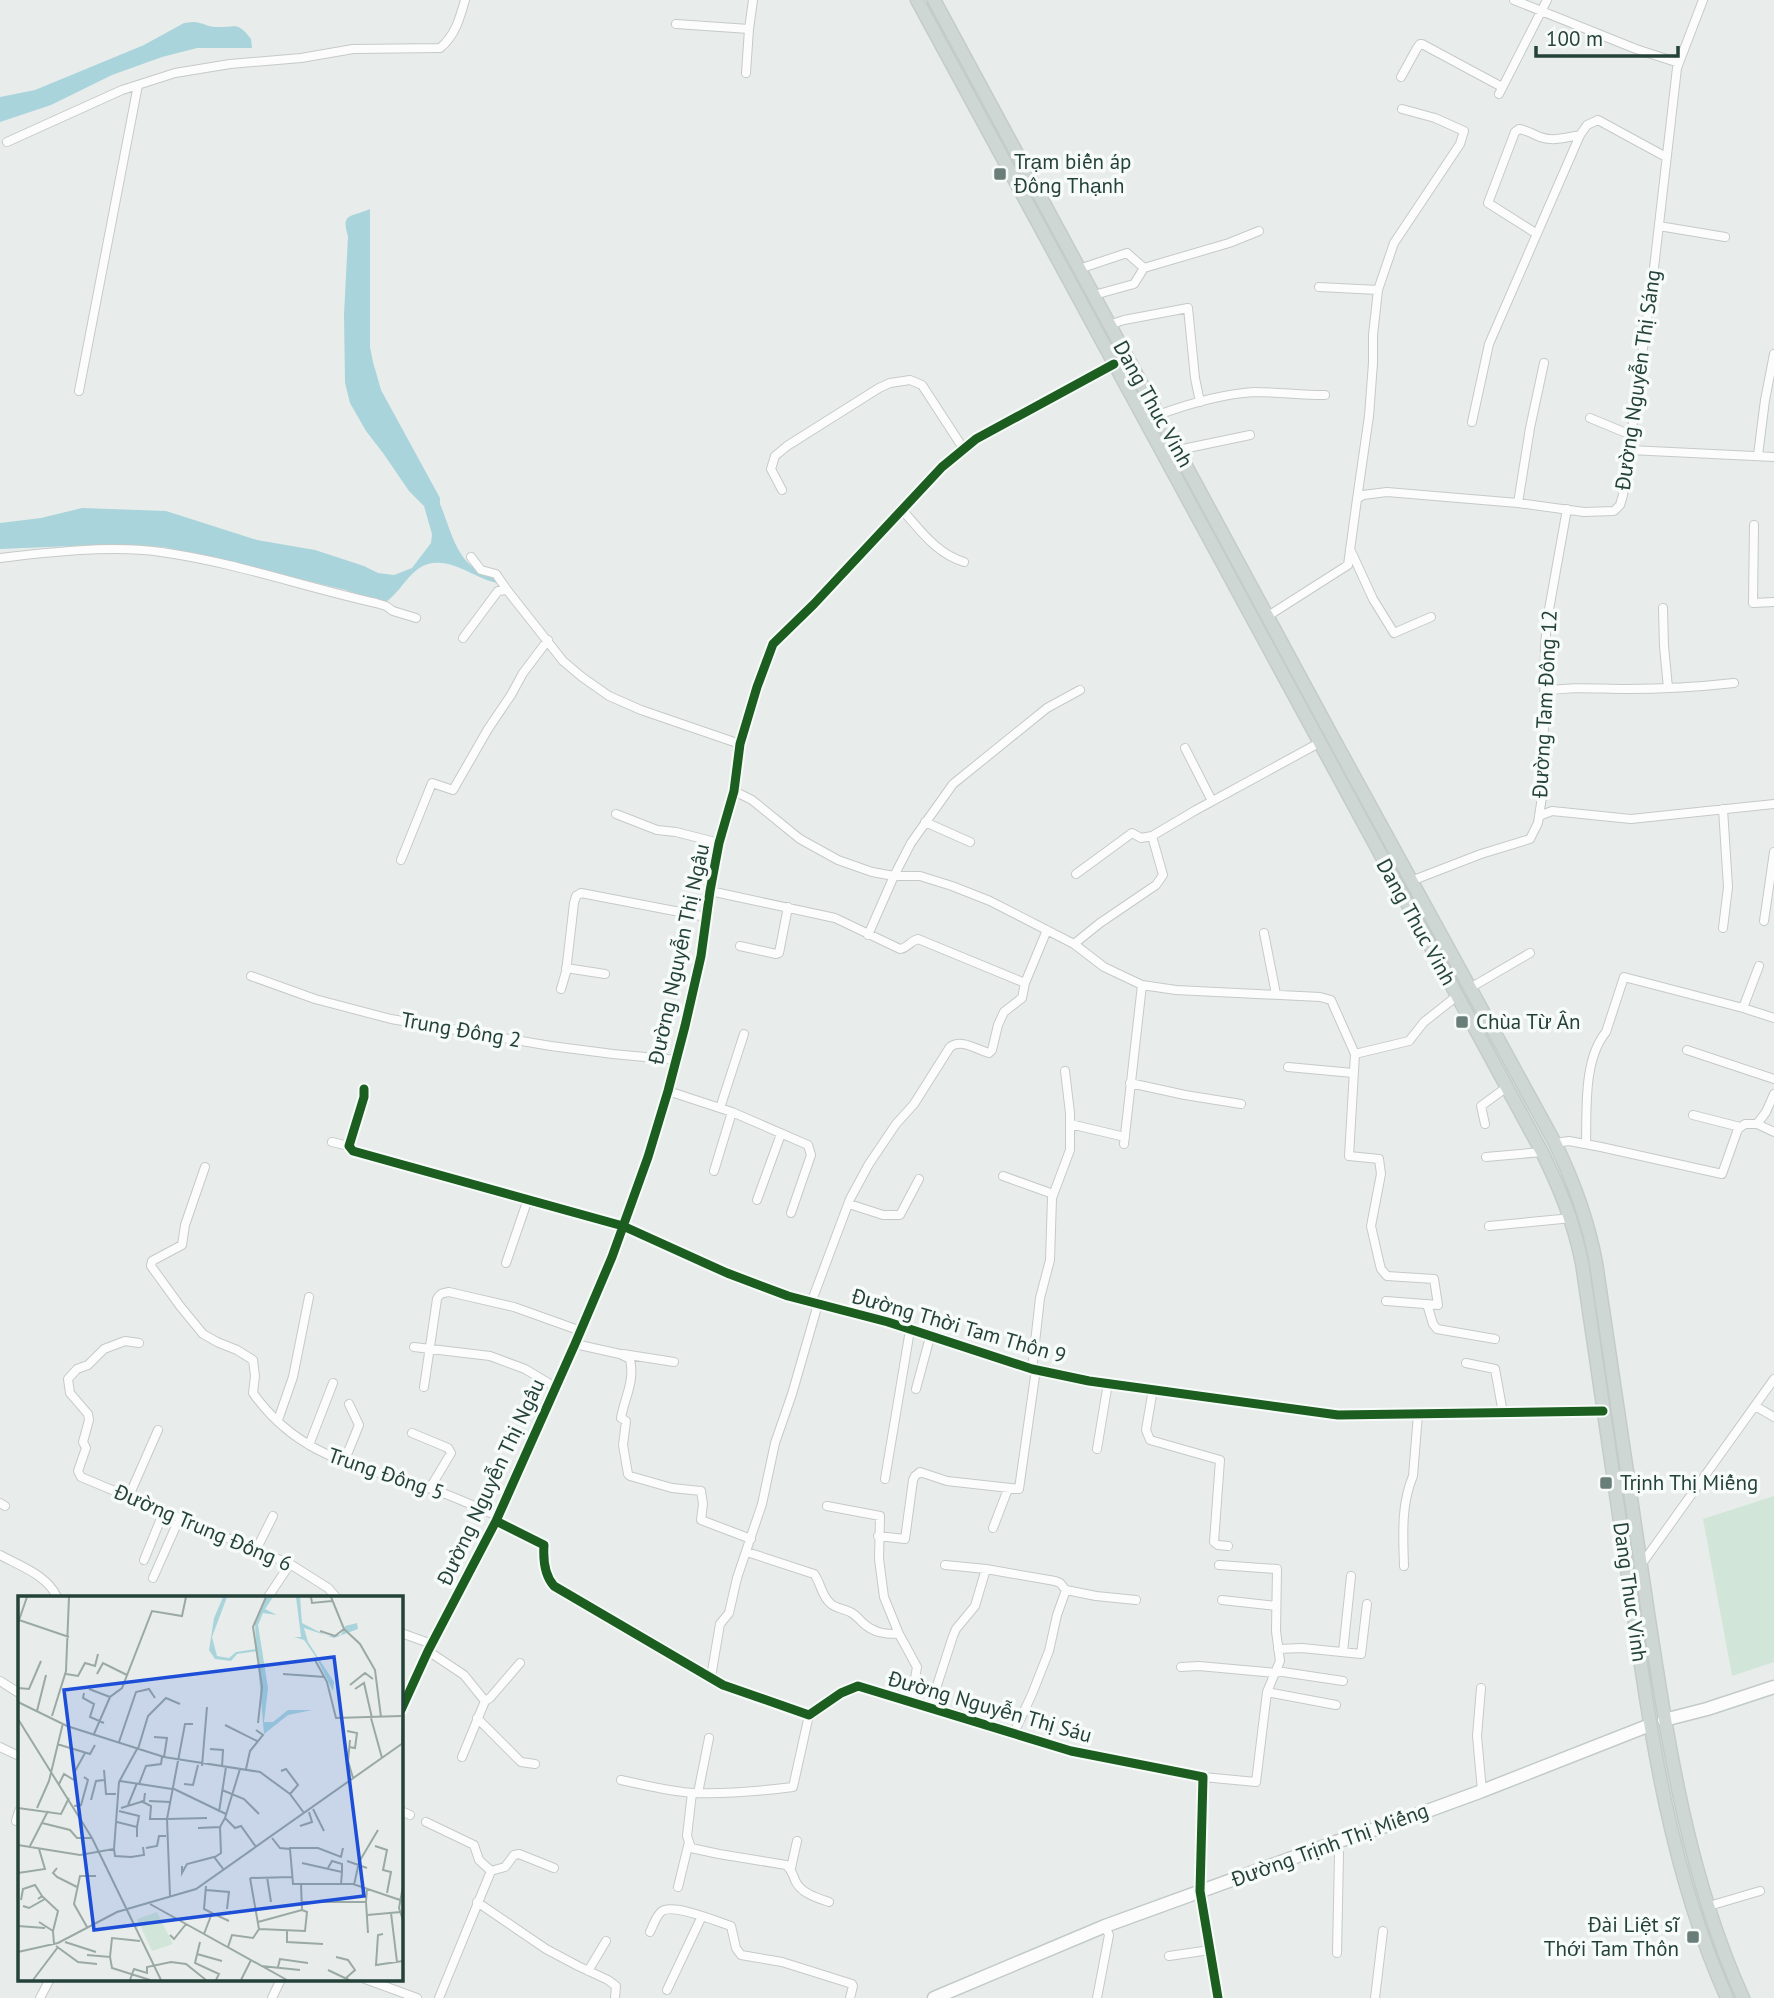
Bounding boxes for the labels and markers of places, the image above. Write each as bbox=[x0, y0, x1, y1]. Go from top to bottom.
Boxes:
place label: Trạm biến áp Đông Thạnh bbox=[1013, 148, 1131, 199]
marker: Trạm biến áp Đông Thạnh bbox=[992, 166, 1008, 182]
place label: Chùa Từ Ân bbox=[1476, 1008, 1581, 1035]
marker: Chùa Từ Ân bbox=[1454, 1014, 1470, 1030]
place label: Trịnh Thị Miếng bbox=[1620, 1469, 1758, 1496]
marker: Trịnh Thị Miếng bbox=[1598, 1475, 1614, 1491]
place label: Đài Liệt sĩ Thới Tam Thôn bbox=[1544, 1911, 1680, 1962]
marker: Đài Liệt sĩ Thới Tam Thôn bbox=[1685, 1929, 1701, 1945]

